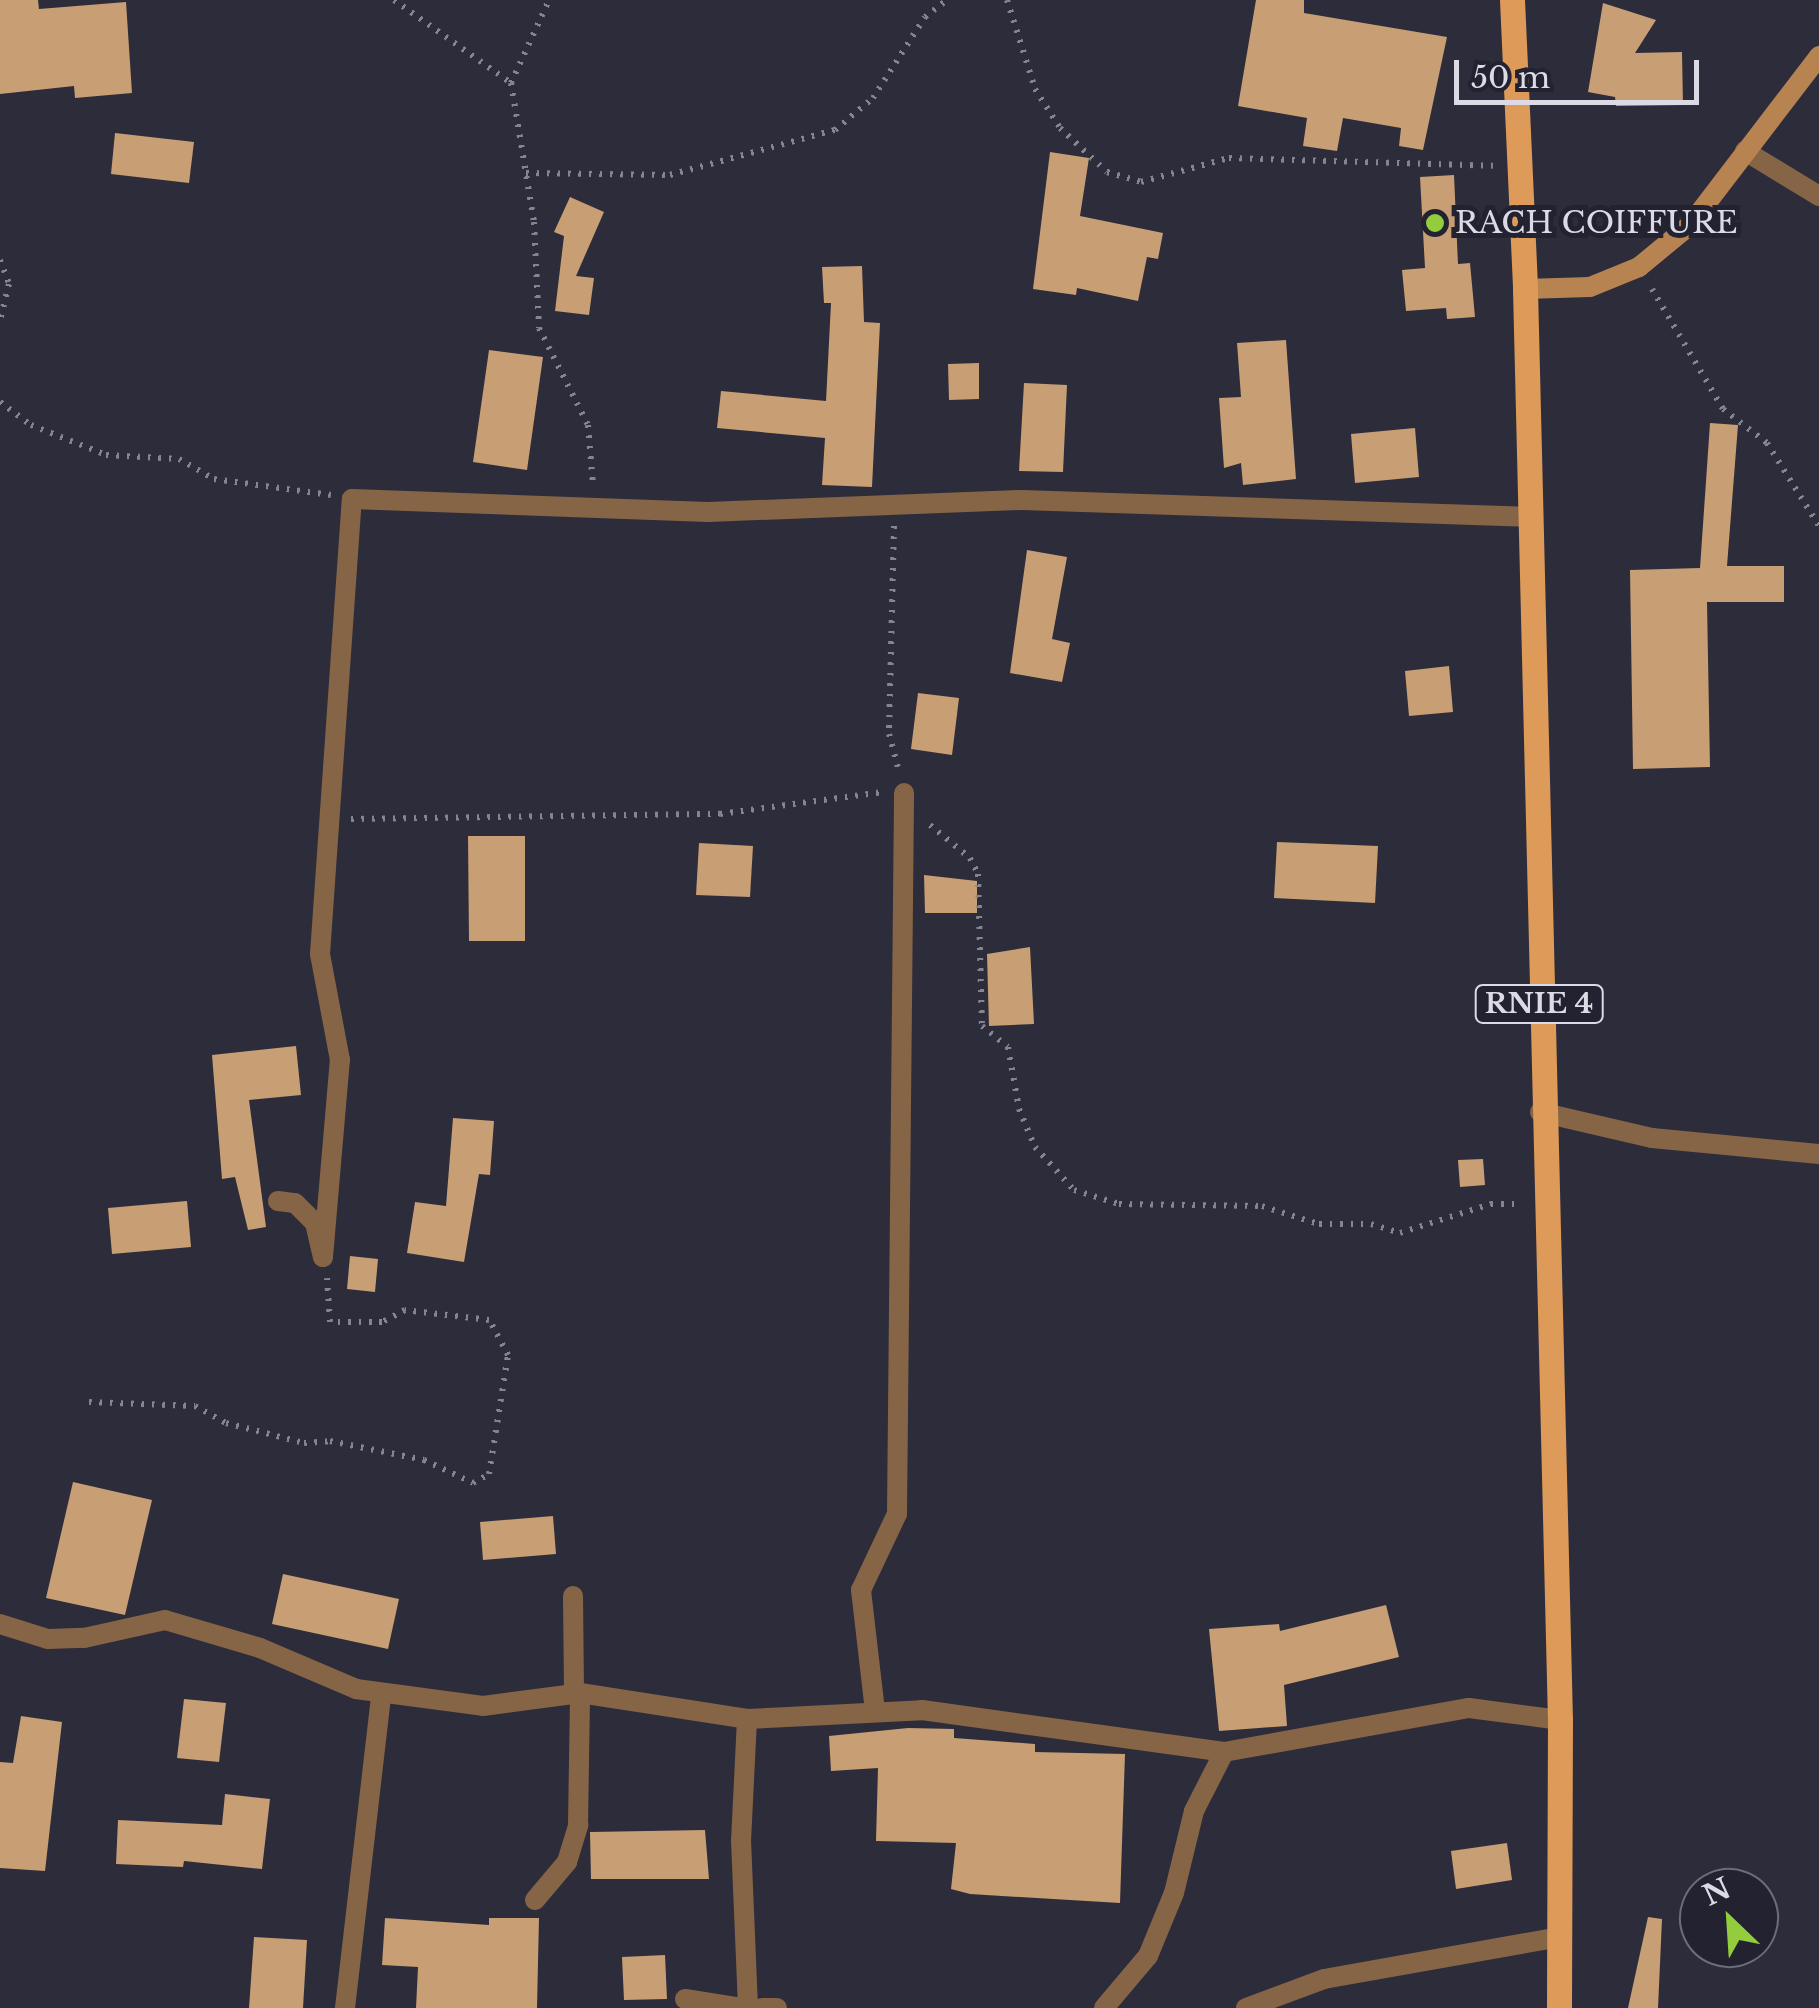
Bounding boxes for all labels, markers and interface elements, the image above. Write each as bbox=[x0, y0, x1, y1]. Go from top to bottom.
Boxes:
scale bar bbox=[1459, 40, 1704, 102]
text: 50 m bbox=[1471, 59, 1550, 96]
place label: RACH COIFFURE bbox=[1455, 205, 1738, 241]
marker: RACH COIFFURE bbox=[1424, 212, 1446, 234]
road number: RNIE 4 bbox=[1474, 981, 1604, 1027]
north arrow bbox=[1679, 1868, 1779, 1968]
text: N bbox=[1698, 1871, 1736, 1914]

